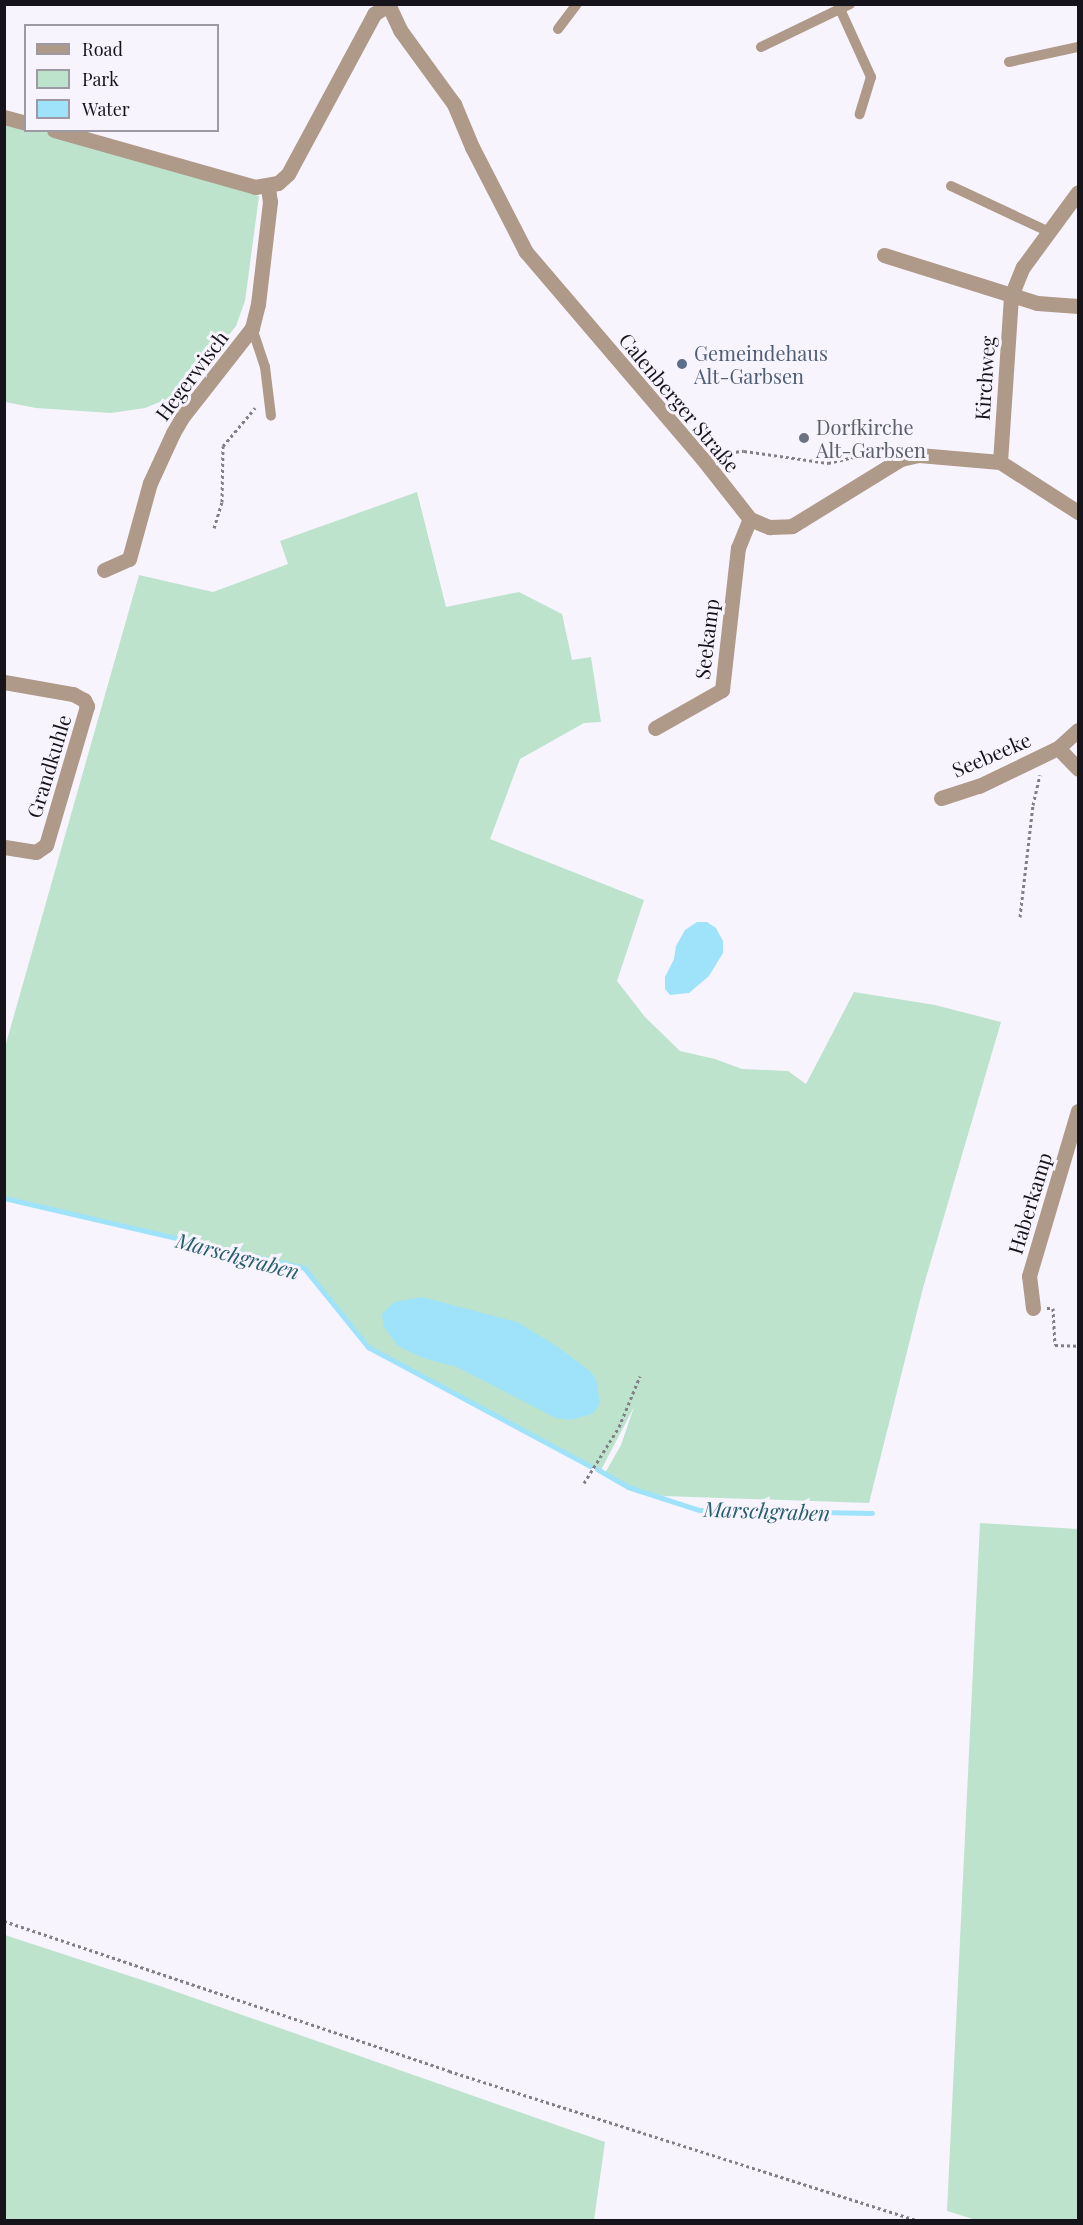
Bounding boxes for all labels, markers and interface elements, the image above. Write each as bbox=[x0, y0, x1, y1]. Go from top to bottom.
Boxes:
legend bbox=[24, 24, 219, 132]
text: Road bbox=[82, 37, 123, 61]
text: Park bbox=[82, 67, 119, 91]
text: Water bbox=[82, 97, 130, 121]
street label: Hegerwisch bbox=[150, 325, 232, 425]
street label: Calenberger Straße bbox=[615, 327, 745, 477]
street label: Kirchweg bbox=[969, 335, 999, 421]
place label: Gemeindehaus Alt-Garbsen bbox=[694, 340, 828, 387]
marker: Gemeindehaus Alt-Garbsen bbox=[675, 357, 689, 371]
place label: Dorfkirche Alt-Garbsen bbox=[816, 414, 926, 461]
marker: Dorfkirche Alt-Garbsen bbox=[797, 431, 811, 445]
street label: Seekamp bbox=[689, 597, 723, 681]
street label: Grandkuhle bbox=[21, 712, 75, 820]
street label: Seebeeke bbox=[948, 727, 1034, 781]
street label: Haberkamp bbox=[1002, 1149, 1056, 1257]
water label: Marschgraben bbox=[174, 1226, 302, 1284]
water label: Marschgraben bbox=[703, 1495, 831, 1525]

